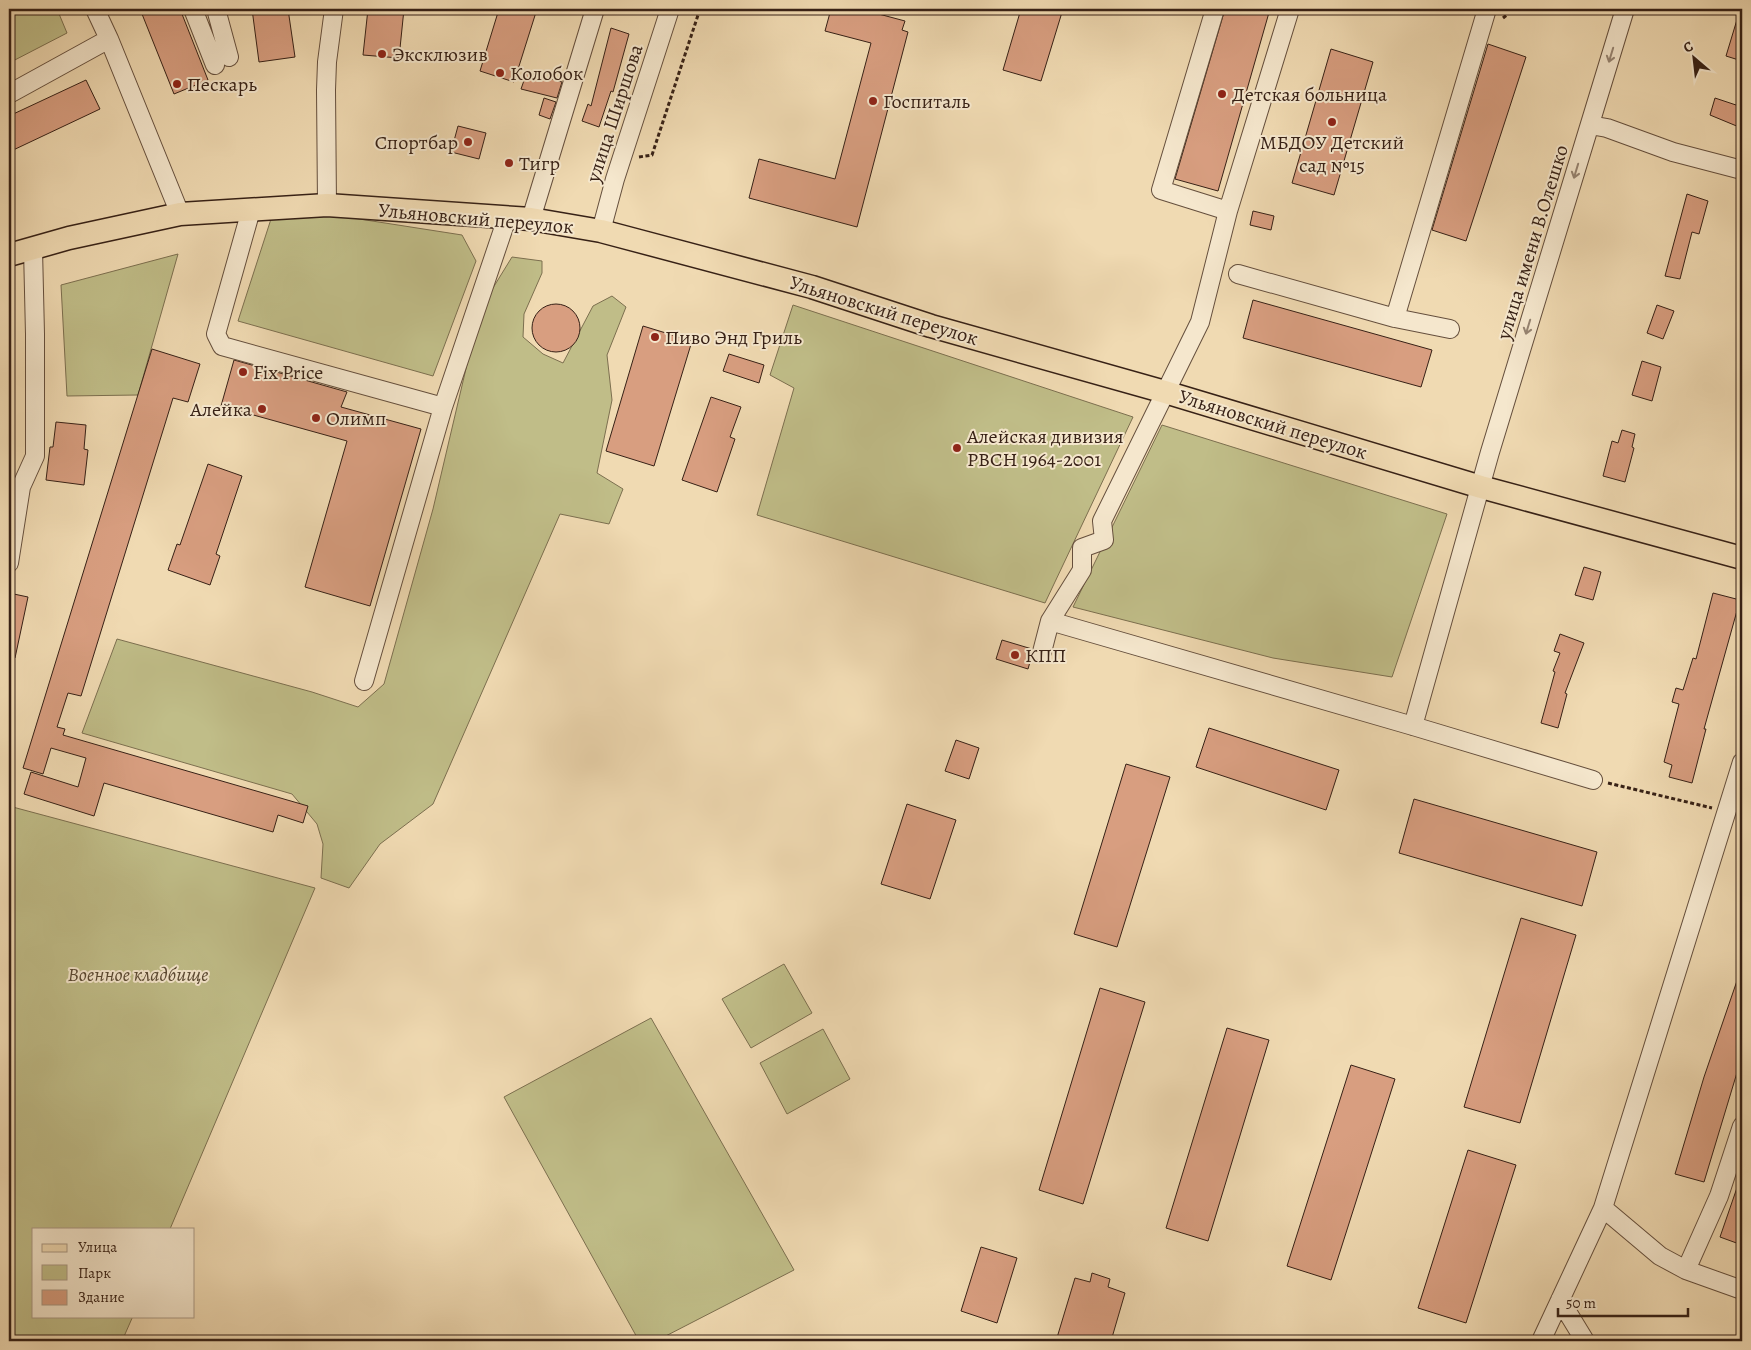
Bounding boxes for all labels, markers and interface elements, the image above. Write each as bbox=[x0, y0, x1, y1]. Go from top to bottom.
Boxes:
north arrow bbox=[1668, 32, 1718, 82]
text: С bbox=[1680, 36, 1697, 57]
street label: улица Ширшова bbox=[579, 40, 650, 187]
place label: Эксклюзив bbox=[392, 41, 488, 68]
one-way arrow bbox=[1605, 47, 1615, 63]
marker: Эксклюзив bbox=[376, 48, 388, 60]
place label: Колобок bbox=[510, 60, 583, 87]
marker: Колобок bbox=[494, 67, 506, 79]
place label: Пескарь bbox=[187, 71, 257, 98]
marker: Пескарь bbox=[171, 78, 183, 90]
place label: Детская больница bbox=[1232, 81, 1388, 108]
place label: Госпиталь bbox=[883, 88, 970, 115]
marker: Детская больница bbox=[1216, 88, 1228, 100]
marker: Госпиталь bbox=[867, 95, 879, 107]
marker: МБДОУ Детский сад №15 bbox=[1326, 116, 1338, 128]
place label: Спортбар bbox=[375, 129, 458, 156]
place label: МБДОУ Детский сад №15 bbox=[1260, 129, 1404, 179]
marker: Спортбар bbox=[462, 136, 474, 148]
street label: улица имени В.Олешко bbox=[1490, 142, 1575, 344]
place label: Тигр bbox=[519, 150, 560, 177]
marker: Тигр bbox=[503, 157, 515, 169]
one-way arrow bbox=[1570, 163, 1580, 179]
street label: Ульяновский переулок bbox=[377, 197, 575, 240]
street label: Ульяновский переулок bbox=[786, 269, 982, 352]
one-way arrow bbox=[1523, 318, 1533, 334]
place label: Пиво Энд Гриль bbox=[665, 324, 802, 351]
marker: Пиво Энд Гриль bbox=[649, 331, 661, 343]
place label: Fix Price bbox=[253, 359, 323, 386]
marker: Fix Price bbox=[237, 366, 249, 378]
street label: Ульяновский переулок bbox=[1175, 383, 1371, 466]
place label: Алейка bbox=[189, 396, 253, 423]
marker: Алейка bbox=[256, 403, 268, 415]
place label: Олимп bbox=[326, 405, 386, 432]
marker: Олимп bbox=[310, 412, 322, 424]
place label: Алейская дивизия РВСН 1964-2001 bbox=[966, 423, 1124, 473]
marker: Алейская дивизия РВСН 1964-2001 bbox=[951, 442, 963, 454]
place label: КПП bbox=[1025, 642, 1066, 669]
marker: КПП bbox=[1009, 649, 1021, 661]
park label: Военное кладбище bbox=[68, 961, 208, 988]
legend bbox=[32, 1228, 195, 1318]
text: Улица bbox=[78, 1237, 117, 1257]
text: Парк bbox=[78, 1263, 111, 1283]
scale bar bbox=[1558, 1285, 1688, 1317]
text: Здание bbox=[78, 1287, 125, 1307]
text: 50 m bbox=[1566, 1293, 1596, 1313]

